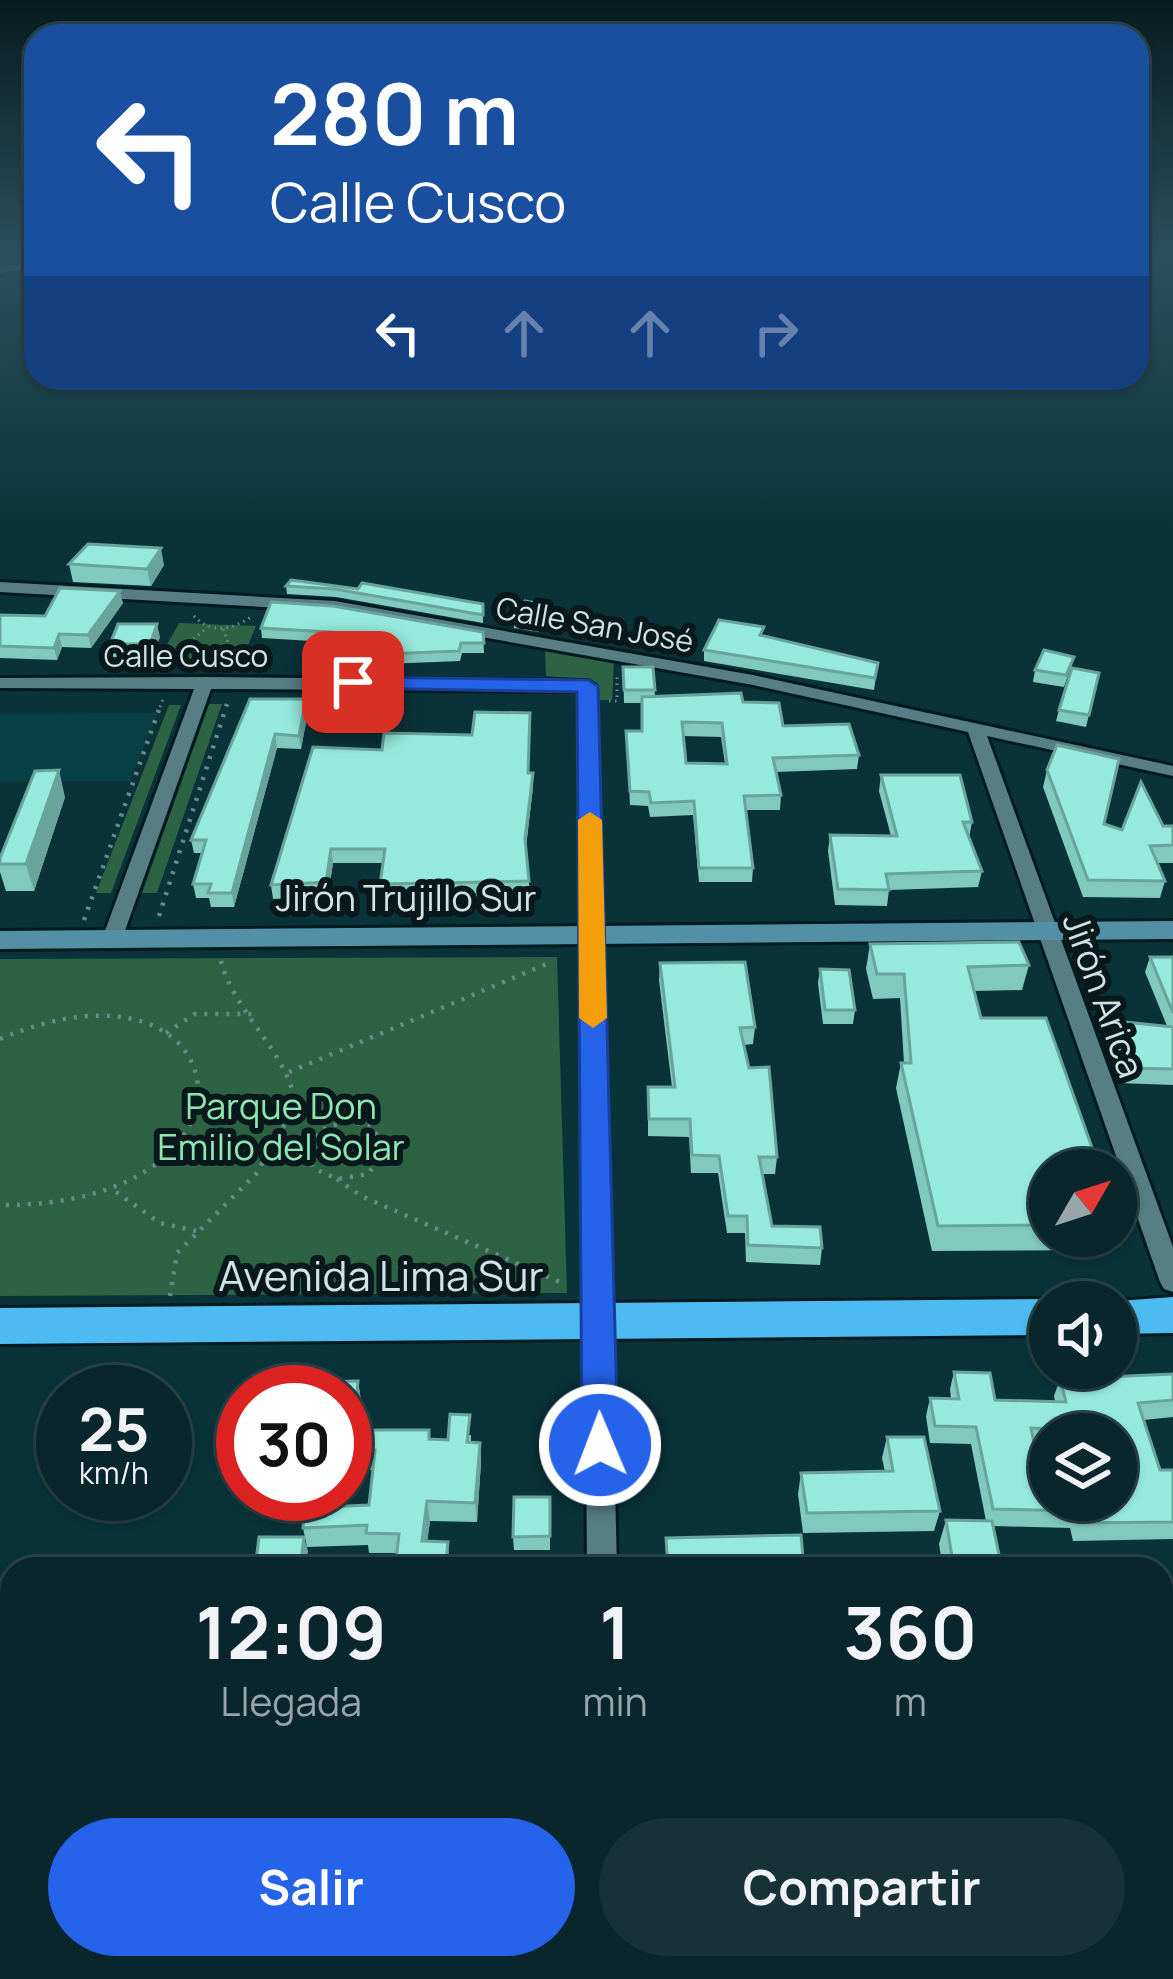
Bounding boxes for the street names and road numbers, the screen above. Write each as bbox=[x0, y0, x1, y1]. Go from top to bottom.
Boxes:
street label: Calle San José bbox=[493, 586, 697, 662]
street label: Calle Cusco bbox=[104, 635, 268, 676]
street label: Jirón Trujillo Sur bbox=[276, 873, 536, 922]
street label: Jirón Arica bbox=[1052, 906, 1156, 1084]
street label: Avenida Lima Sur bbox=[218, 1246, 544, 1304]

